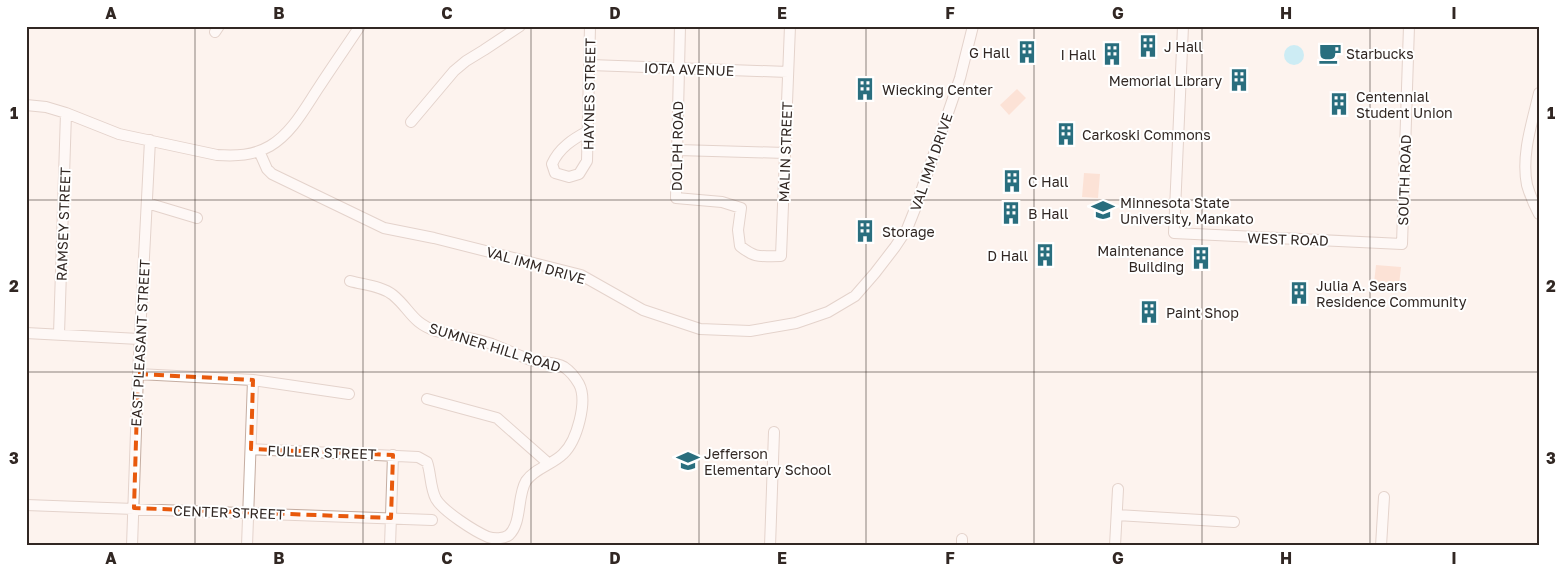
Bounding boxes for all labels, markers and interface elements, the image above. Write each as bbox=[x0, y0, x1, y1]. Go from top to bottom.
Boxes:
text: A bbox=[105, 3, 117, 23]
text: B bbox=[273, 3, 285, 23]
text: C bbox=[441, 3, 453, 23]
text: D bbox=[609, 3, 621, 23]
text: E bbox=[777, 3, 787, 23]
text: F bbox=[945, 3, 955, 23]
text: G bbox=[1112, 3, 1124, 23]
text: H bbox=[1280, 3, 1292, 23]
text: I bbox=[1451, 3, 1457, 23]
building icon: J Hall bbox=[1135, 33, 1161, 59]
street label: HAYNES STREET bbox=[580, 37, 598, 150]
place label: J Hall bbox=[1164, 38, 1203, 55]
building icon: G Hall bbox=[1014, 39, 1040, 65]
cafe icon: Starbucks bbox=[1317, 40, 1343, 66]
building icon: I Hall bbox=[1099, 41, 1125, 67]
place label: G Hall bbox=[969, 44, 1010, 61]
place label: Starbucks bbox=[1346, 45, 1414, 62]
place label: I Hall bbox=[1061, 46, 1096, 63]
street label: IOTA AVENUE bbox=[644, 59, 734, 79]
building icon: Memorial Library bbox=[1226, 67, 1252, 93]
place label: Memorial Library bbox=[1109, 72, 1222, 89]
building icon: Wiecking Center bbox=[852, 76, 878, 102]
place label: Wiecking Center bbox=[882, 81, 993, 98]
place label: Centennial Student Union bbox=[1356, 88, 1453, 121]
building icon: Centennial Student Union bbox=[1326, 91, 1352, 117]
street label: DOLPH ROAD bbox=[668, 101, 686, 191]
street label: MALIN STREET bbox=[775, 101, 795, 203]
text: 1 bbox=[10, 103, 18, 123]
text: 1 bbox=[1547, 103, 1555, 123]
street label: VAL IMM DRIVE bbox=[906, 111, 956, 213]
building icon: Carkoski Commons bbox=[1053, 121, 1079, 147]
place label: Carkoski Commons bbox=[1082, 126, 1211, 143]
street label: SOUTH ROAD bbox=[1394, 134, 1414, 226]
street label: RAMSEY STREET bbox=[53, 166, 73, 281]
building icon: C Hall bbox=[999, 168, 1025, 194]
place label: C Hall bbox=[1028, 173, 1069, 190]
place label: Minnesota State University, Mankato bbox=[1120, 194, 1254, 227]
school or university icon: Minnesota State University, Mankato bbox=[1090, 197, 1116, 223]
building icon: B Hall bbox=[998, 200, 1024, 226]
place label: B Hall bbox=[1028, 205, 1068, 222]
building icon: Storage bbox=[852, 218, 878, 244]
place label: Storage bbox=[882, 223, 935, 240]
street label: WEST ROAD bbox=[1247, 229, 1329, 249]
building icon: D Hall bbox=[1032, 242, 1058, 268]
place label: Maintenance Building bbox=[1097, 242, 1184, 275]
street label: VAL IMM DRIVE bbox=[484, 243, 588, 287]
building icon: Maintenance Building bbox=[1188, 245, 1214, 271]
place label: D Hall bbox=[987, 247, 1028, 264]
street label: EAST PLEASANT STREET bbox=[127, 259, 153, 427]
text: 2 bbox=[9, 276, 19, 296]
text: 2 bbox=[1546, 276, 1556, 296]
place label: Julia A. Sears Residence Community bbox=[1316, 277, 1467, 310]
building icon: Julia A. Sears Residence Community bbox=[1286, 280, 1312, 306]
building icon: Paint Shop bbox=[1136, 299, 1162, 325]
place label: Paint Shop bbox=[1166, 304, 1239, 321]
street label: SUMNER HILL ROAD bbox=[427, 319, 563, 375]
street label: FULLER STREET bbox=[267, 442, 377, 462]
place label: Jefferson Elementary School bbox=[704, 445, 831, 478]
text: 3 bbox=[9, 448, 19, 468]
school or university icon: Jefferson Elementary School bbox=[675, 448, 701, 474]
text: 3 bbox=[1546, 448, 1556, 468]
street label: CENTER STREET bbox=[173, 502, 286, 522]
text: A bbox=[105, 548, 117, 568]
text: B bbox=[273, 548, 285, 568]
text: C bbox=[441, 548, 453, 568]
text: D bbox=[609, 548, 621, 568]
text: E bbox=[777, 548, 787, 568]
text: F bbox=[945, 548, 955, 568]
text: G bbox=[1112, 548, 1124, 568]
text: H bbox=[1280, 548, 1292, 568]
text: I bbox=[1451, 548, 1457, 568]

